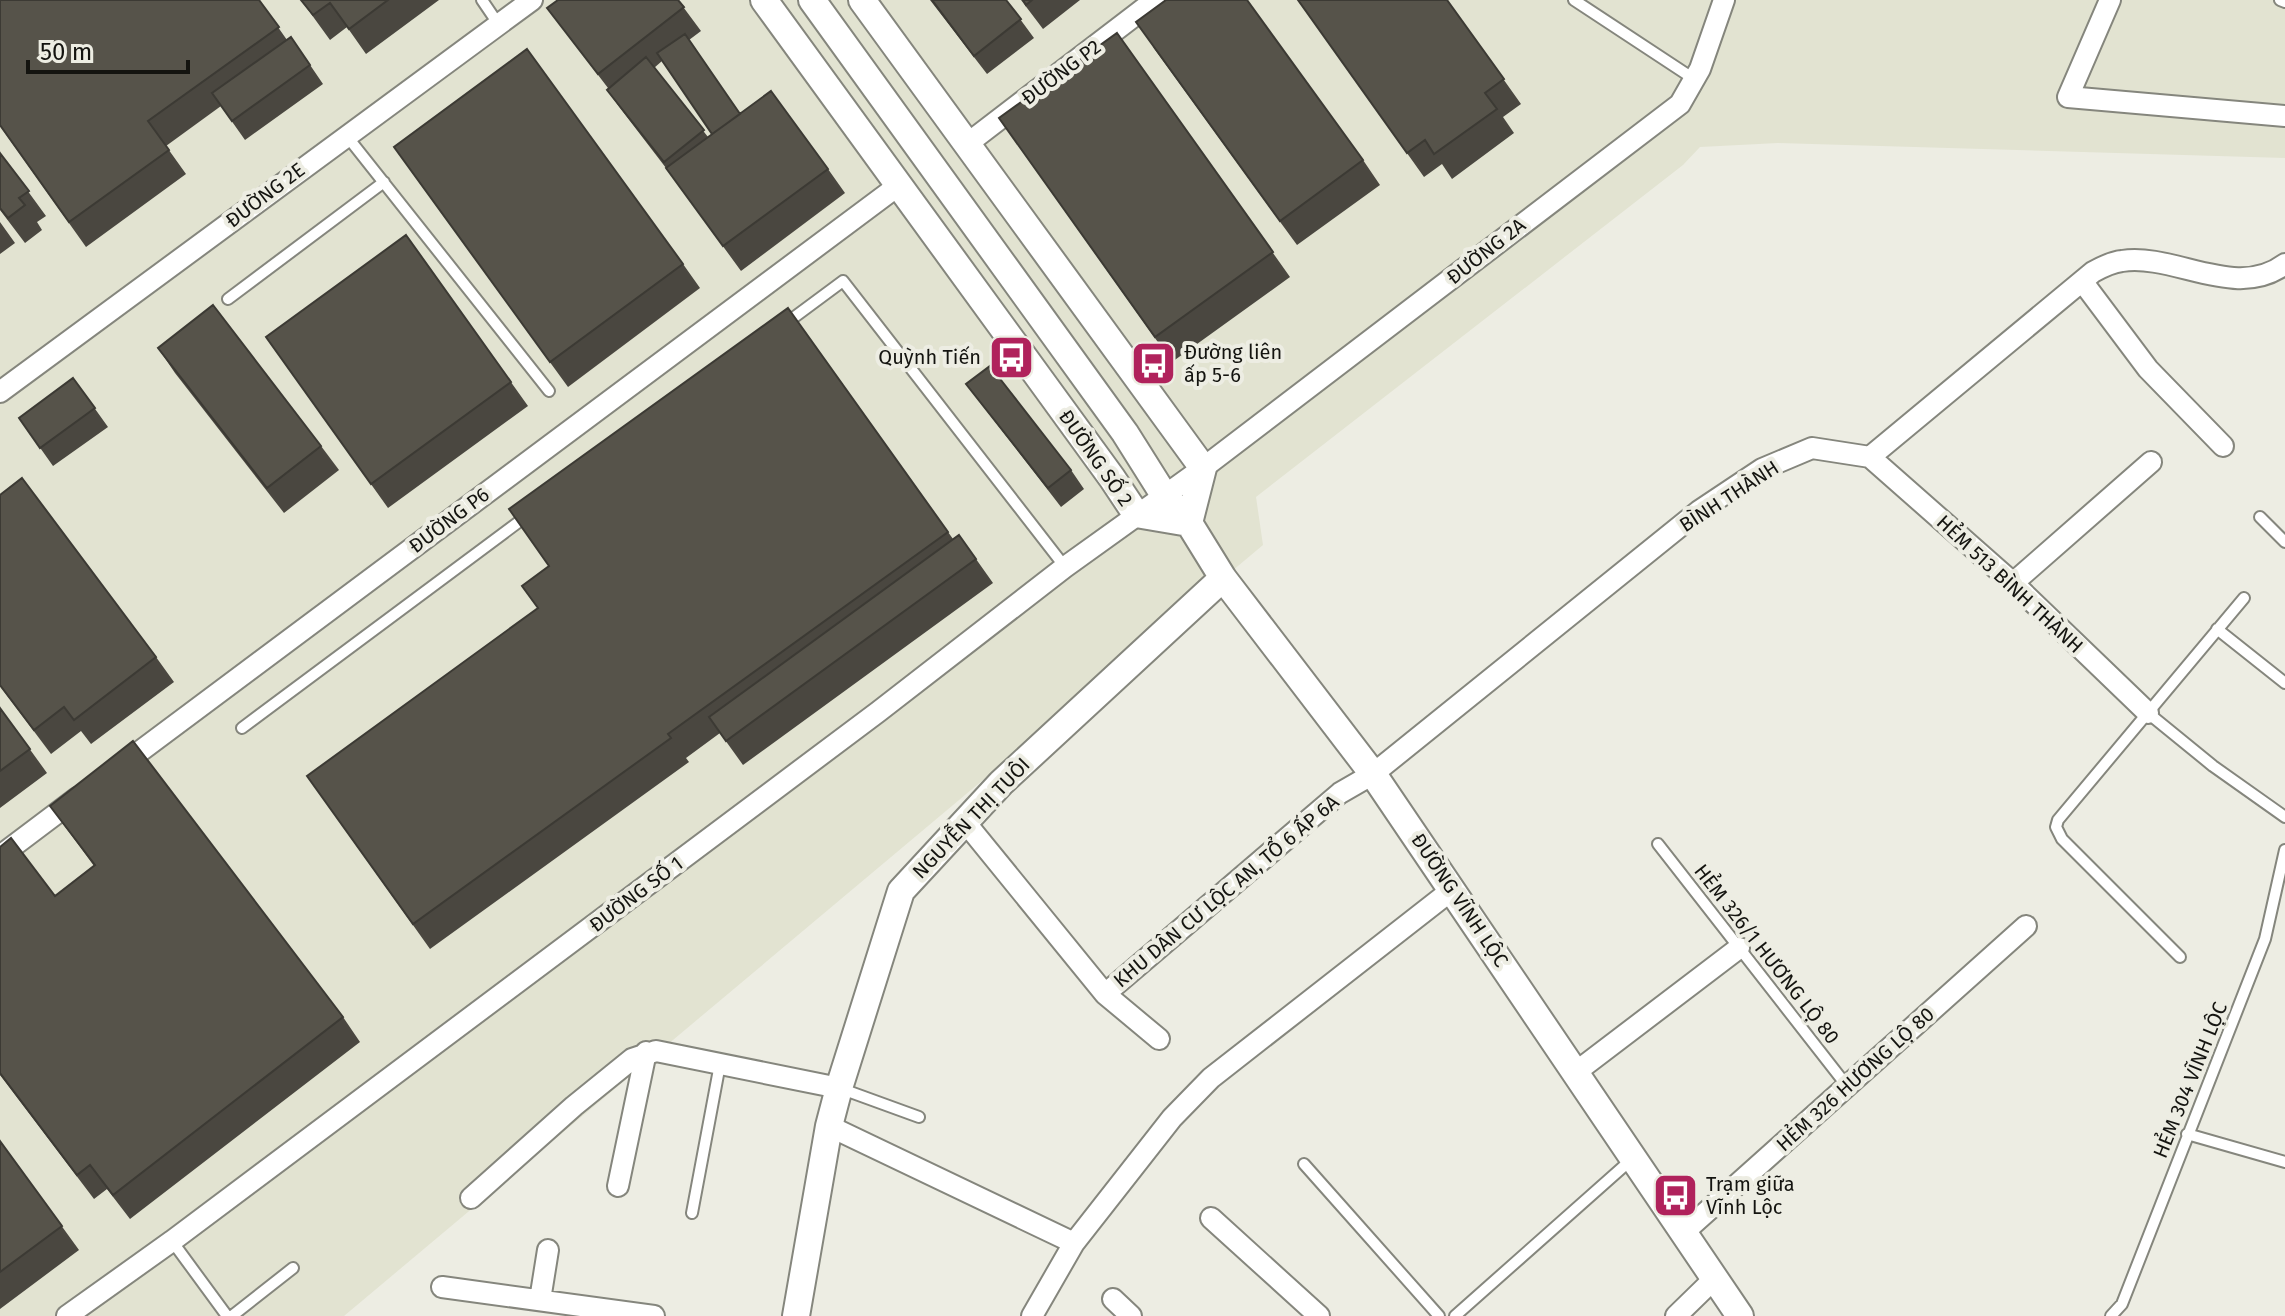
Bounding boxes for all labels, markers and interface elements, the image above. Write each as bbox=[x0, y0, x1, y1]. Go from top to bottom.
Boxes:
scale bar bbox=[28, 24, 188, 74]
street label: ĐƯỜNG P2 bbox=[1017, 34, 1105, 110]
text: 50 m bbox=[40, 38, 92, 66]
street label: ĐƯỜNG 2E bbox=[221, 158, 309, 232]
street label: ĐƯỜNG 2A bbox=[1442, 212, 1531, 289]
bus stop icon: Quỳnh Tiến bbox=[988, 333, 1036, 381]
bus stop icon: Đường liên ấp 5-6 bbox=[1129, 339, 1177, 387]
place label: Đường liên ấp 5-6 bbox=[1184, 340, 1282, 387]
place label: Quỳnh Tiến bbox=[878, 345, 981, 369]
street label: ĐƯỜNG SỐ 2 bbox=[1054, 403, 1140, 511]
street label: BÌNH THÀNH bbox=[1675, 455, 1783, 537]
street label: ĐƯỜNG P6 bbox=[404, 482, 494, 558]
street label: HẺM 513 BÌNH THÀNH bbox=[1932, 508, 2090, 658]
street label: NGUYỄN THỊ TUÔI bbox=[905, 751, 1035, 883]
street label: KHU DÂN CƯ LỘC AN, TỔ 6 ẤP 6A bbox=[1107, 787, 1344, 992]
street label: ĐƯỜNG VĨNH LỘC bbox=[1406, 829, 1514, 971]
street label: ĐƯỜNG SỐ 1 bbox=[583, 849, 687, 937]
street label: HẺM 326/1 HƯƠNG LỘ 80 bbox=[1689, 858, 1846, 1049]
street label: HẺM 304 VĨNH LỘC bbox=[2146, 998, 2232, 1161]
street label: HẺM 326 HƯƠNG LỘ 80 bbox=[1770, 1000, 1939, 1156]
bus stop icon: Trạm giữa Vĩnh Lộc bbox=[1651, 1172, 1699, 1220]
place label: Trạm giữa Vĩnh Lộc bbox=[1706, 1172, 1795, 1219]

